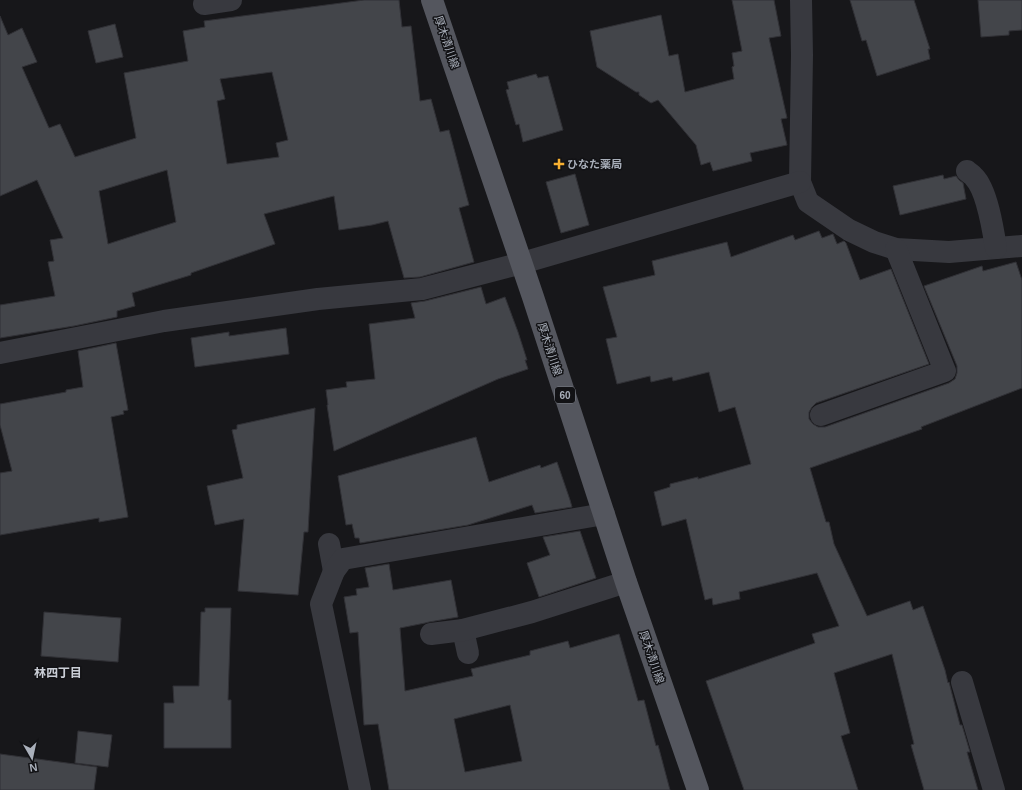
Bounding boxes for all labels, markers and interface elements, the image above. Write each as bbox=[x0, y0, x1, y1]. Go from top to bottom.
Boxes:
street label: 厚木清川線 bbox=[432, 14, 462, 70]
place label: ひなた薬局 bbox=[567, 158, 622, 170]
marker: ひなた薬局 bbox=[554, 159, 564, 169]
street label: 厚木清川線 bbox=[536, 321, 564, 377]
road number: 60 bbox=[555, 387, 575, 403]
street label: 厚木清川線 bbox=[637, 629, 667, 685]
district label: 林四丁目 bbox=[34, 666, 82, 680]
north arrow bbox=[12, 738, 52, 778]
text: N bbox=[29, 761, 38, 774]

